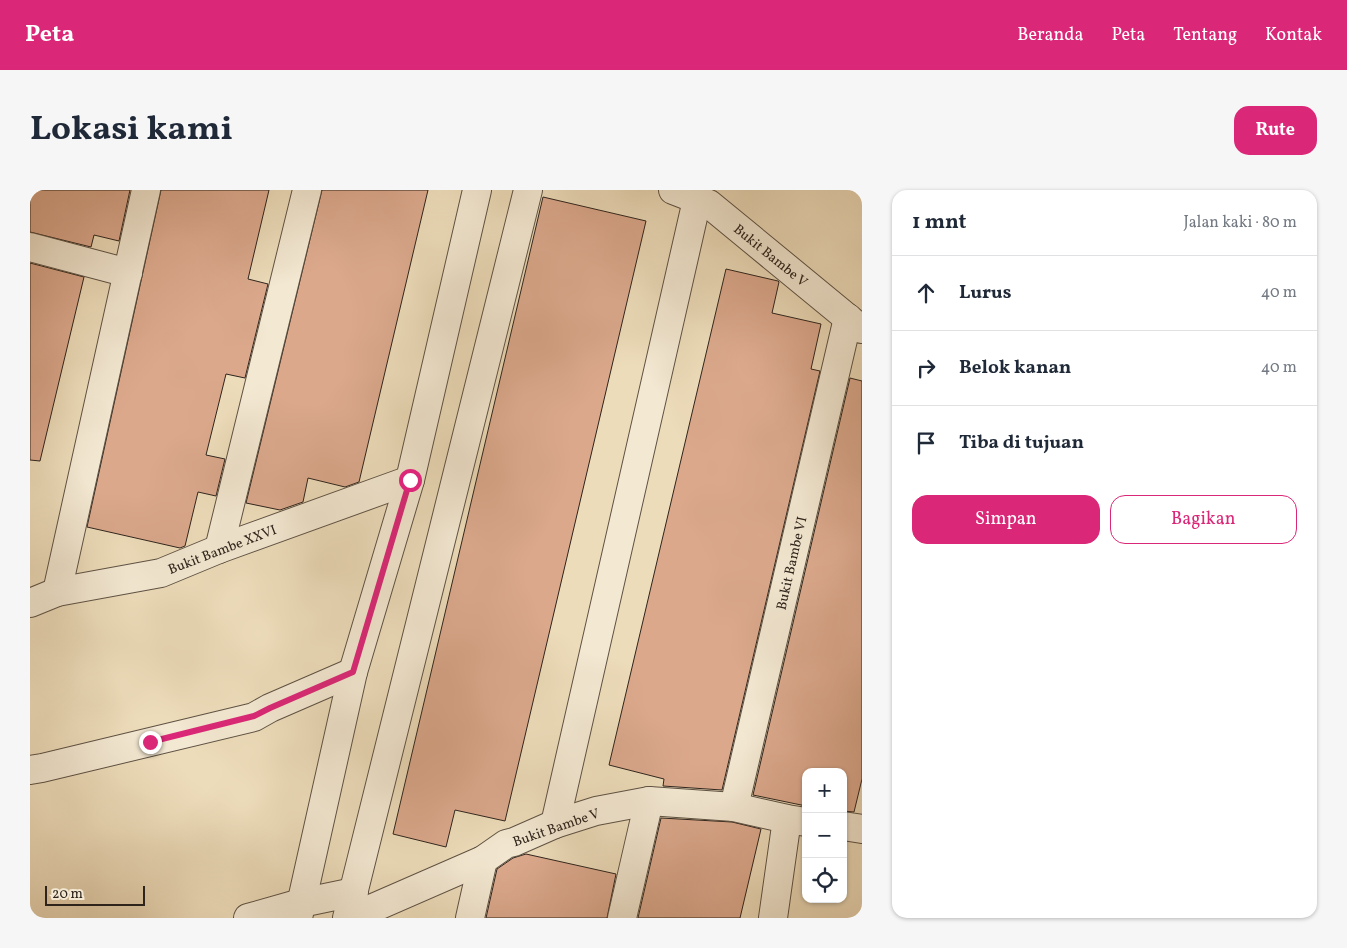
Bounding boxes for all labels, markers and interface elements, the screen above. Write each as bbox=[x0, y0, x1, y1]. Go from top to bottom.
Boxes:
text: Peta bbox=[25, 18, 74, 52]
text: Beranda bbox=[1017, 23, 1083, 48]
text: Peta bbox=[1111, 23, 1145, 48]
text: Tentang bbox=[1173, 23, 1237, 48]
text: Kontak bbox=[1265, 23, 1322, 48]
text: Lokasi kami bbox=[30, 106, 233, 154]
button: Rute bbox=[1234, 106, 1317, 155]
text: 1 mnt bbox=[912, 208, 967, 237]
text: Jalan kaki · 80 m bbox=[1183, 212, 1297, 234]
street label: Bukit Bambe V bbox=[729, 220, 812, 292]
icon: ahead bbox=[912, 279, 940, 307]
text: Lurus bbox=[959, 280, 1011, 306]
text: 40 m bbox=[1261, 282, 1297, 304]
icon: right bbox=[912, 354, 940, 382]
text: Belok kanan bbox=[959, 355, 1071, 381]
text: 40 m bbox=[1261, 357, 1297, 379]
icon: arrive bbox=[912, 429, 940, 457]
text: Tiba di tujuan bbox=[959, 430, 1084, 456]
route start bbox=[399, 469, 422, 492]
button: Simpan bbox=[912, 495, 1100, 544]
button: Bagikan bbox=[1110, 495, 1297, 544]
street label: Bukit Bambe VI bbox=[772, 515, 812, 612]
street label: Bukit Bambe XXVI bbox=[166, 521, 279, 580]
route end bbox=[139, 731, 162, 754]
map controls bbox=[802, 768, 847, 903]
button: + bbox=[802, 768, 847, 813]
street label: Bukit Bambe V bbox=[511, 805, 603, 852]
button: − bbox=[802, 813, 847, 858]
button: locate bbox=[802, 858, 847, 903]
scale bar bbox=[45, 883, 145, 906]
text: 20 m bbox=[52, 885, 83, 904]

